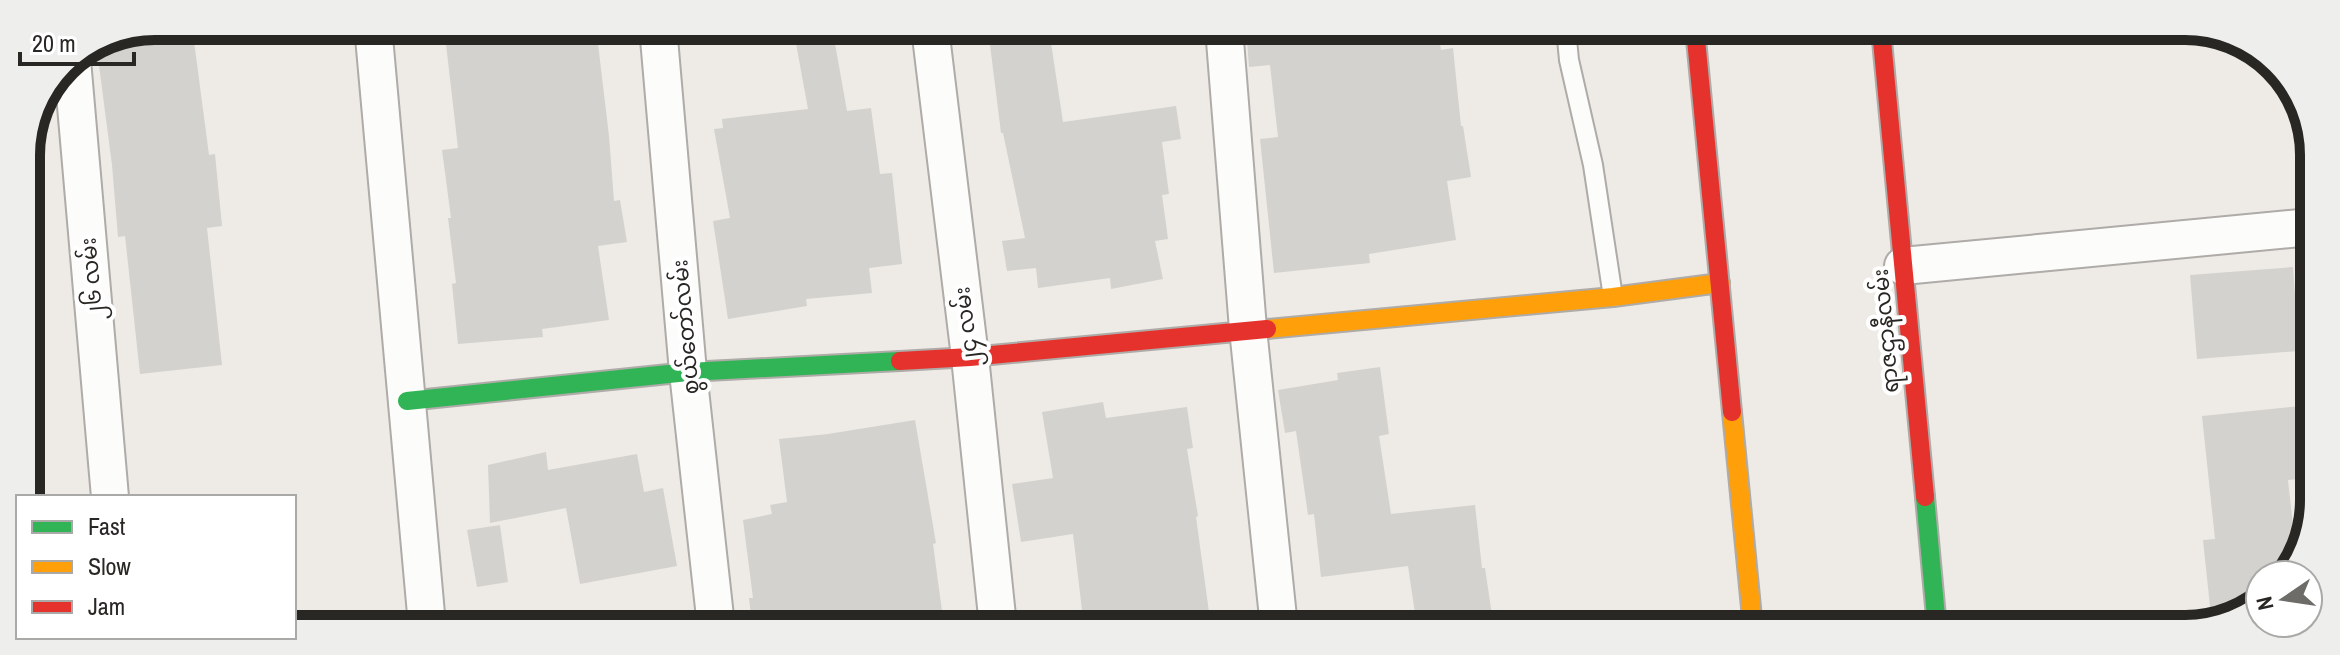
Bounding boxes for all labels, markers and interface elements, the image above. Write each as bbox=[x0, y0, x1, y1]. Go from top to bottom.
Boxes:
scale bar bbox=[20, 16, 134, 66]
text: 20 m bbox=[32, 27, 76, 59]
street label: ၂၆ လမ်း bbox=[72, 236, 113, 322]
street label: စွယ်တော်လမ်း bbox=[664, 258, 708, 396]
street label: ရာဇဌာနီလမ်း bbox=[1865, 267, 1908, 394]
street label: ၂၄ လမ်း bbox=[946, 285, 989, 369]
legend bbox=[16, 495, 296, 639]
text: Fast bbox=[88, 510, 126, 542]
text: Slow bbox=[88, 550, 131, 582]
north arrow bbox=[2244, 559, 2324, 639]
text: Jam bbox=[88, 590, 125, 622]
text: N bbox=[2248, 594, 2281, 613]

